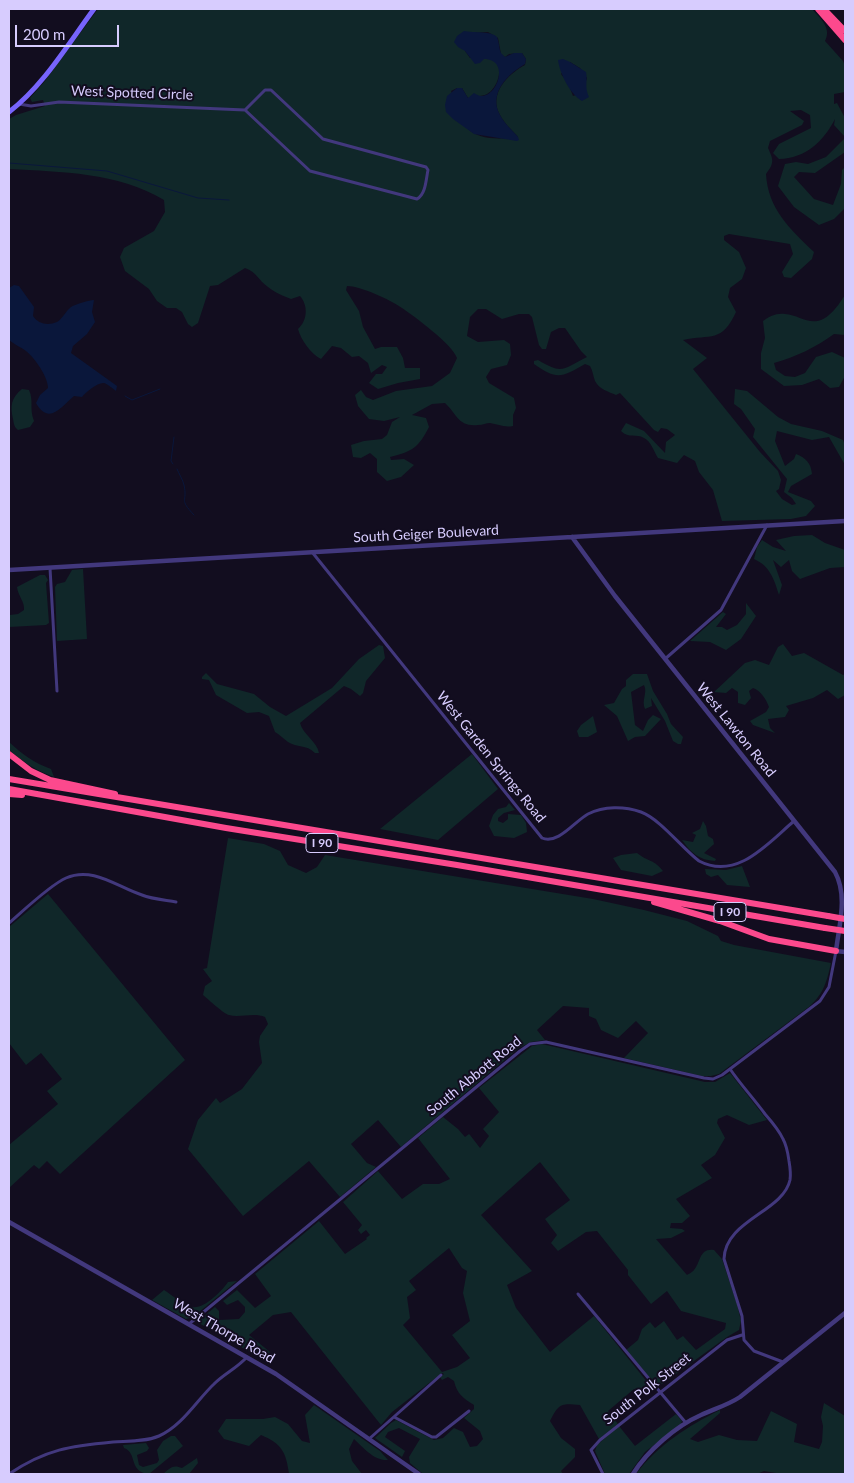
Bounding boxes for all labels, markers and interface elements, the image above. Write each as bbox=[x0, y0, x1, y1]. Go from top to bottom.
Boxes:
scale bar bbox=[18, 15, 121, 47]
text: 200 m bbox=[23, 25, 65, 43]
street label: West Spotted Circle bbox=[71, 82, 193, 104]
street label: South Geiger Boulevard bbox=[353, 522, 499, 546]
street label: West Lawton Road bbox=[693, 680, 779, 780]
street label: West Garden Springs Road bbox=[433, 688, 549, 826]
road number: I 90 bbox=[306, 834, 338, 852]
road number: I 90 bbox=[714, 902, 746, 922]
street label: South Abbott Road bbox=[423, 1033, 525, 1119]
street label: West Thorpe Road bbox=[170, 1295, 278, 1367]
street label: South Polk Street bbox=[600, 1350, 694, 1428]

